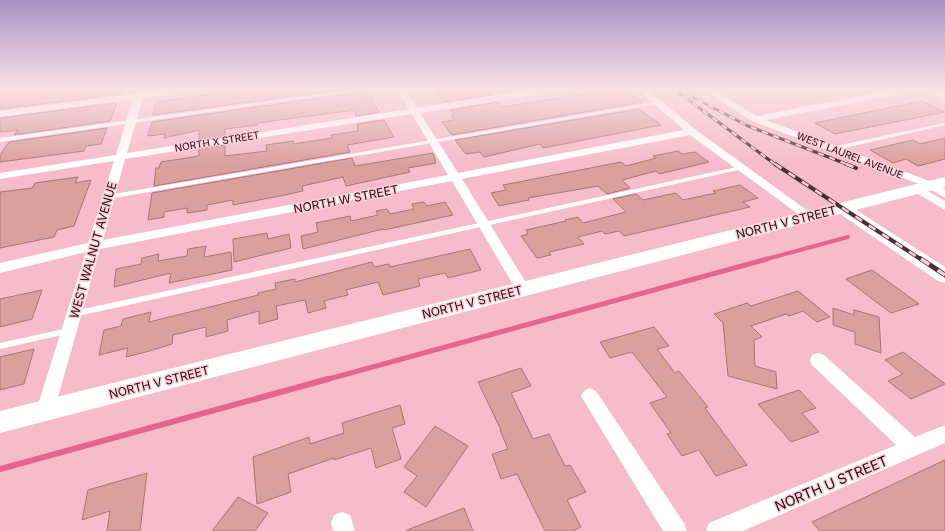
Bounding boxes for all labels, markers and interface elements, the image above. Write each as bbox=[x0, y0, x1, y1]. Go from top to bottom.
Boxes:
street label: NORTH X STREET bbox=[174, 128, 260, 154]
street label: WEST LAUREL AVENUE bbox=[795, 129, 905, 181]
street label: WEST WALNUT AVENUE bbox=[66, 180, 120, 320]
street label: NORTH W STREET bbox=[292, 181, 400, 217]
street label: NORTH V STREET bbox=[734, 202, 838, 242]
street label: NORTH V STREET bbox=[420, 282, 524, 322]
street label: NORTH V STREET bbox=[107, 362, 211, 402]
street label: NORTH U STREET bbox=[772, 452, 890, 514]

